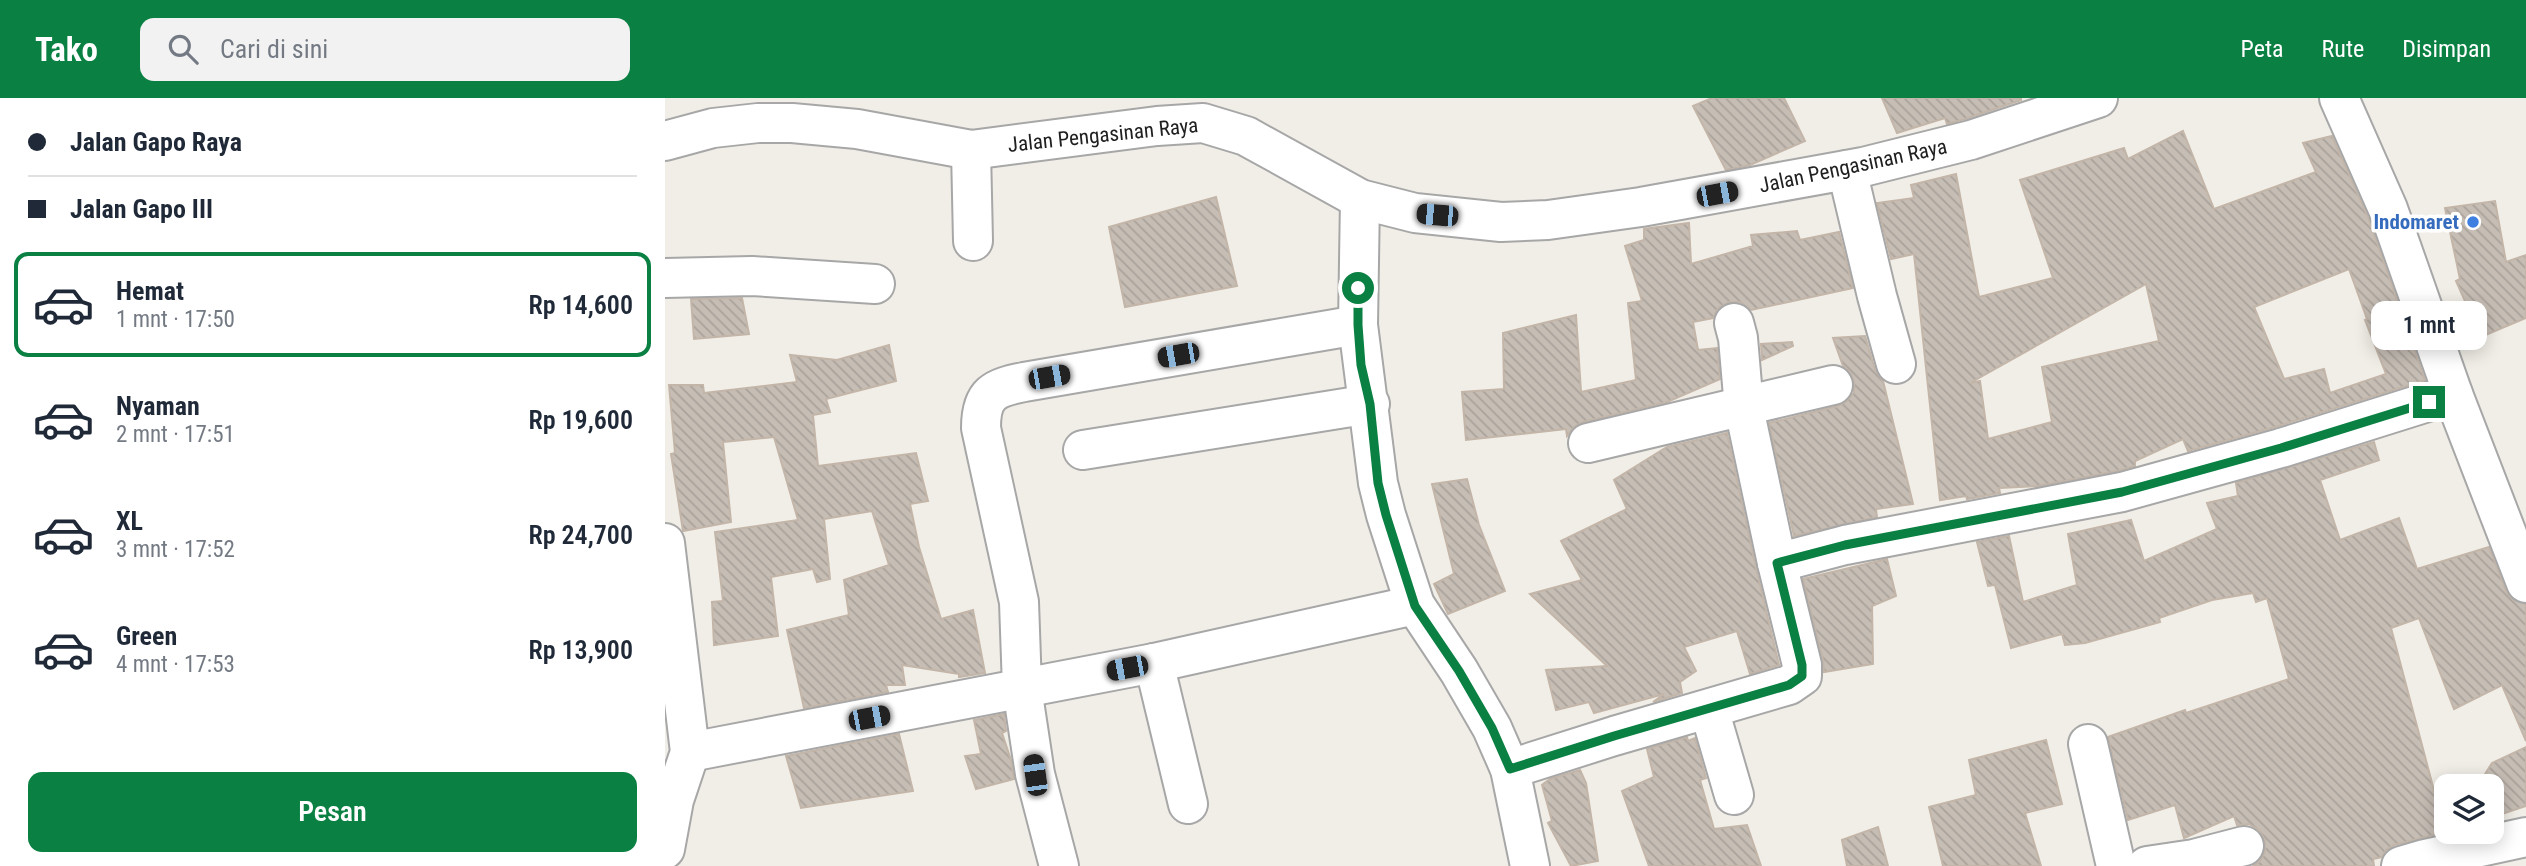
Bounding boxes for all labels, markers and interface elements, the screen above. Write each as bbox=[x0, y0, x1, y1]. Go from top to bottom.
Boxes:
search box bbox=[140, 18, 630, 81]
text: Tako bbox=[35, 30, 98, 69]
icon: search bbox=[164, 30, 202, 68]
text: Cari di sini bbox=[220, 34, 328, 64]
text: Peta bbox=[2241, 35, 2284, 63]
text: Rute bbox=[2322, 35, 2364, 63]
text: Disimpan bbox=[2402, 35, 2491, 63]
street label: Jalan Pengasinan Raya bbox=[1007, 113, 1199, 157]
text: Jalan Gapo Raya bbox=[70, 127, 242, 157]
street label: Jalan Pengasinan Raya bbox=[1757, 134, 1949, 198]
car bbox=[1695, 180, 1740, 208]
text: Jalan Gapo III bbox=[70, 194, 213, 224]
car bbox=[1416, 203, 1459, 227]
place label: Indomaret bbox=[2373, 210, 2459, 234]
marker: Indomaret bbox=[2465, 214, 2481, 230]
route start bbox=[1342, 272, 1374, 304]
icon: car bbox=[32, 273, 95, 336]
text: Hemat bbox=[116, 276, 184, 306]
text: Rp 14,600 bbox=[528, 290, 633, 320]
callout: 1 mnt bbox=[2371, 300, 2487, 350]
text: 1 mnt · 17:50 bbox=[116, 306, 235, 333]
text: 1 mnt bbox=[2403, 312, 2455, 339]
car bbox=[1156, 341, 1201, 369]
car bbox=[1027, 363, 1072, 391]
route end bbox=[2413, 386, 2445, 418]
icon: car bbox=[32, 388, 95, 451]
text: Nyaman bbox=[116, 391, 200, 421]
text: Rp 19,600 bbox=[528, 405, 633, 435]
text: 2 mnt · 17:51 bbox=[116, 421, 235, 448]
icon: car bbox=[32, 503, 95, 566]
text: XL bbox=[116, 506, 143, 536]
text: Rp 24,700 bbox=[528, 520, 633, 550]
text: 3 mnt · 17:52 bbox=[116, 536, 235, 563]
icon: car bbox=[32, 618, 95, 681]
text: Green bbox=[116, 621, 177, 651]
text: Rp 13,900 bbox=[528, 635, 633, 665]
text: 4 mnt · 17:53 bbox=[116, 651, 235, 678]
car bbox=[1105, 654, 1150, 682]
car bbox=[847, 704, 892, 732]
car bbox=[1022, 753, 1049, 797]
button: Pesan bbox=[28, 772, 637, 852]
map controls bbox=[2434, 774, 2504, 844]
button: layers bbox=[2434, 774, 2504, 844]

